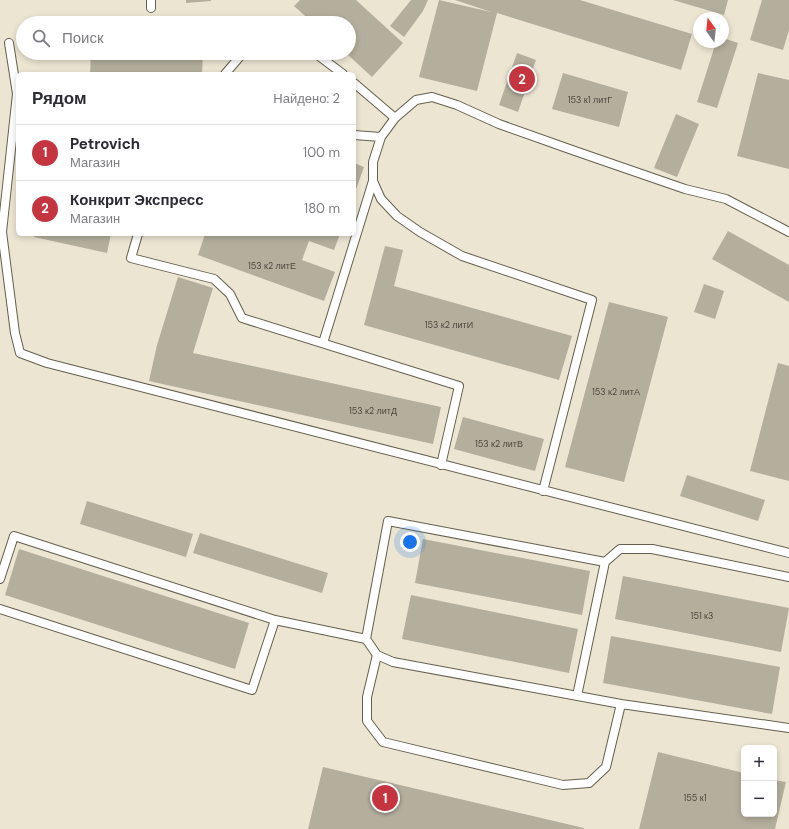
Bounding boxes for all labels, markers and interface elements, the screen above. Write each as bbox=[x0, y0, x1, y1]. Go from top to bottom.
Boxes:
north arrow bbox=[693, 12, 729, 48]
search box bbox=[16, 16, 356, 60]
icon: search bbox=[30, 27, 52, 49]
text: Поиск bbox=[62, 28, 104, 48]
pin: 2 bbox=[509, 64, 535, 94]
text: Рядом bbox=[32, 87, 87, 109]
text: Найдено: 2 bbox=[273, 90, 340, 107]
house number: 153 к1 литГ bbox=[568, 94, 612, 106]
text: Petrovich bbox=[70, 134, 140, 154]
text: 1 bbox=[43, 144, 47, 161]
text: 100 m bbox=[303, 144, 340, 161]
text: Магазин bbox=[70, 154, 120, 171]
text: Конкрит Экспресс bbox=[70, 190, 204, 210]
text: 2 bbox=[41, 200, 49, 217]
text: 180 m bbox=[304, 200, 340, 217]
text: Магазин bbox=[70, 210, 120, 227]
house number: 153 к2 литЕ bbox=[248, 260, 296, 272]
house number: 153 к2 литИ bbox=[425, 319, 473, 331]
house number: 153 к2 литА bbox=[592, 386, 640, 398]
house number: 153 к2 литД bbox=[349, 405, 397, 417]
house number: 153 к2 литВ bbox=[475, 438, 523, 450]
your location bbox=[400, 532, 420, 552]
house number: 151 к3 bbox=[691, 610, 713, 622]
map controls bbox=[741, 745, 777, 817]
button: + bbox=[741, 745, 777, 781]
button: − bbox=[741, 781, 777, 817]
pin: 1 bbox=[372, 783, 398, 813]
house number: 155 к1 bbox=[684, 792, 707, 804]

